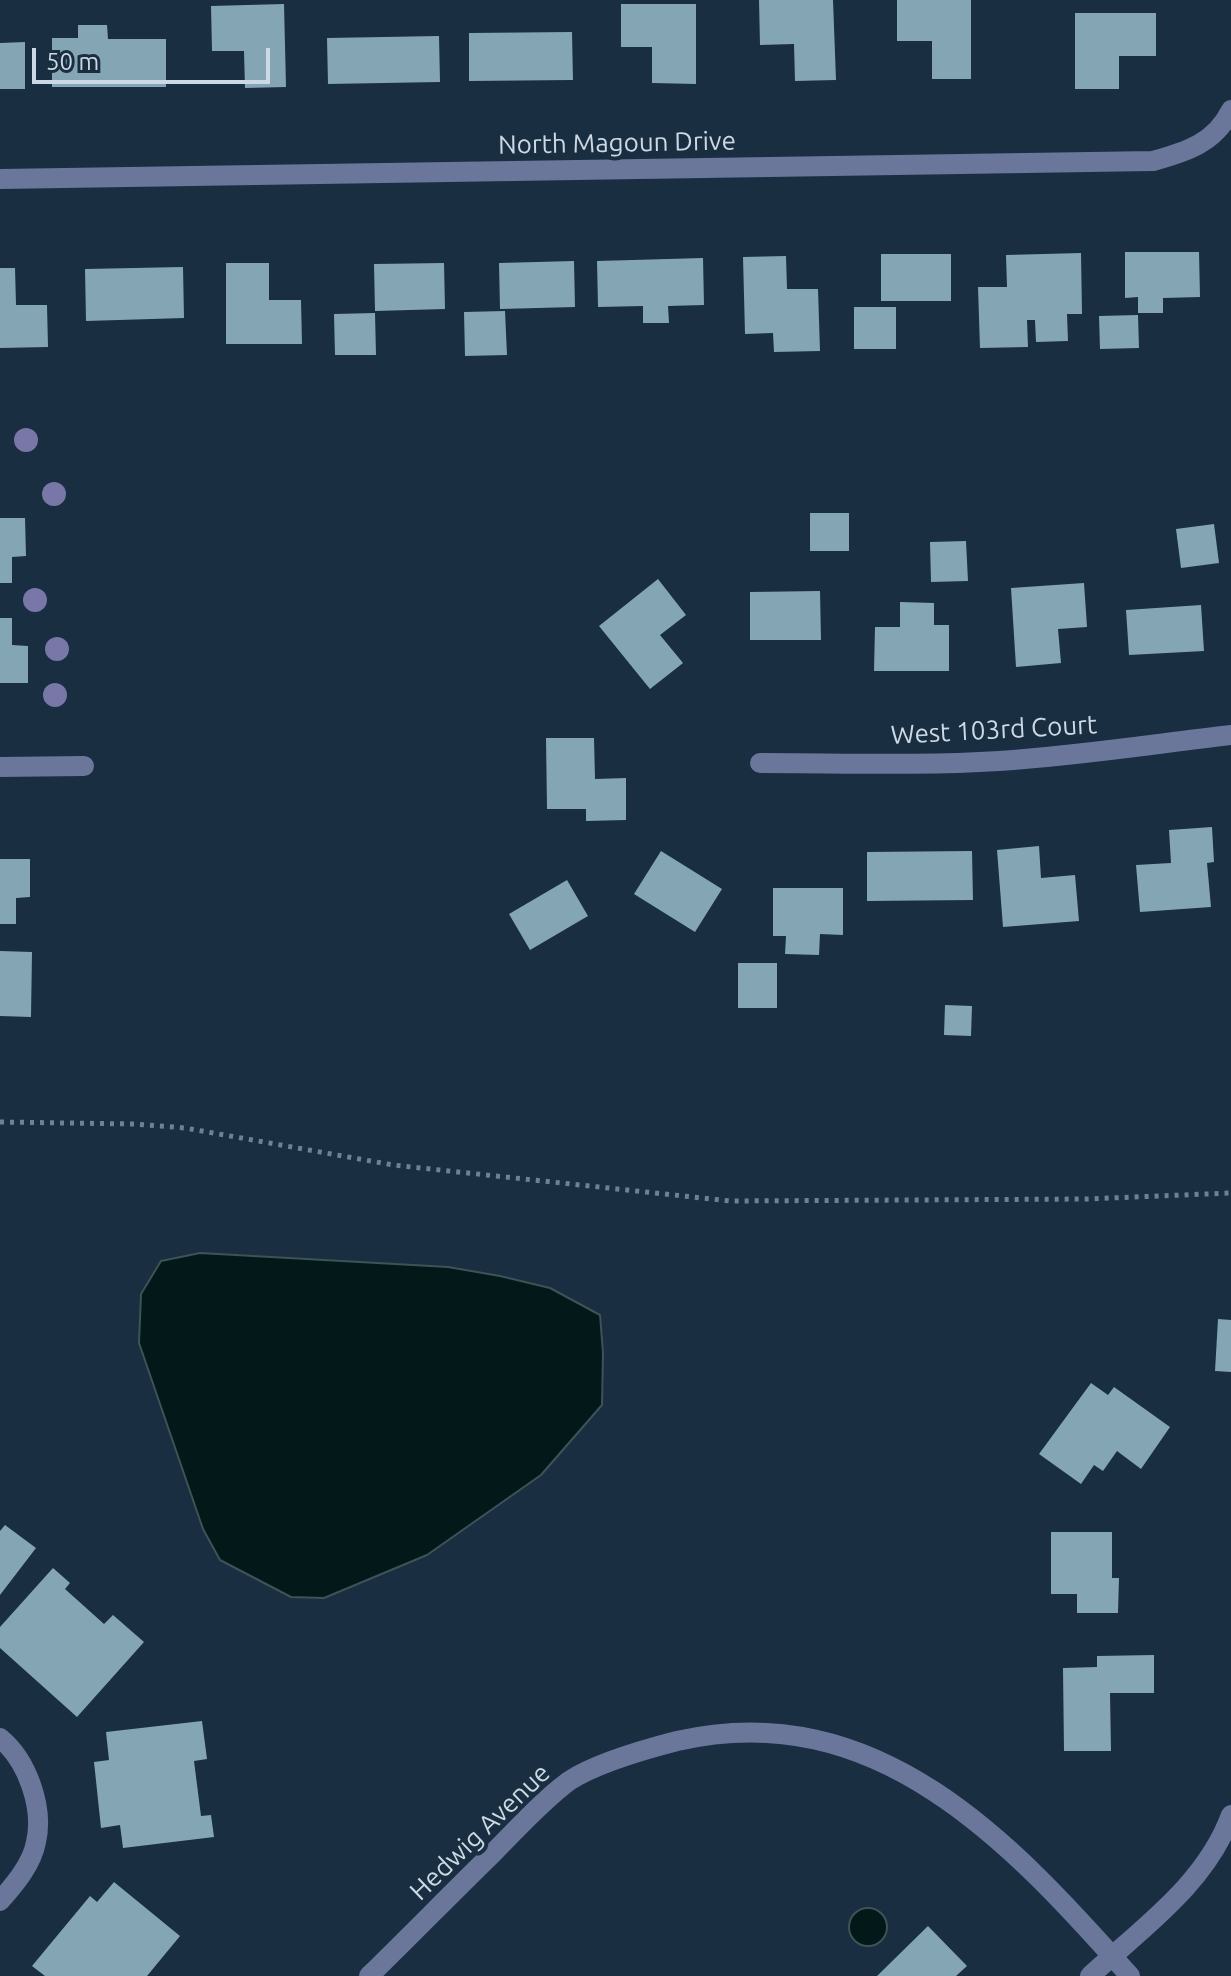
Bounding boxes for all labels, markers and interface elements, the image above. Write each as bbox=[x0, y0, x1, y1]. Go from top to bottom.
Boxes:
scale bar bbox=[36, 32, 274, 82]
text: 50 m bbox=[46, 48, 99, 75]
street label: North Magoun Drive bbox=[498, 125, 736, 161]
street label: West 103rd Court bbox=[890, 709, 1098, 751]
street label: Hedwig Avenue bbox=[403, 1757, 557, 1907]

